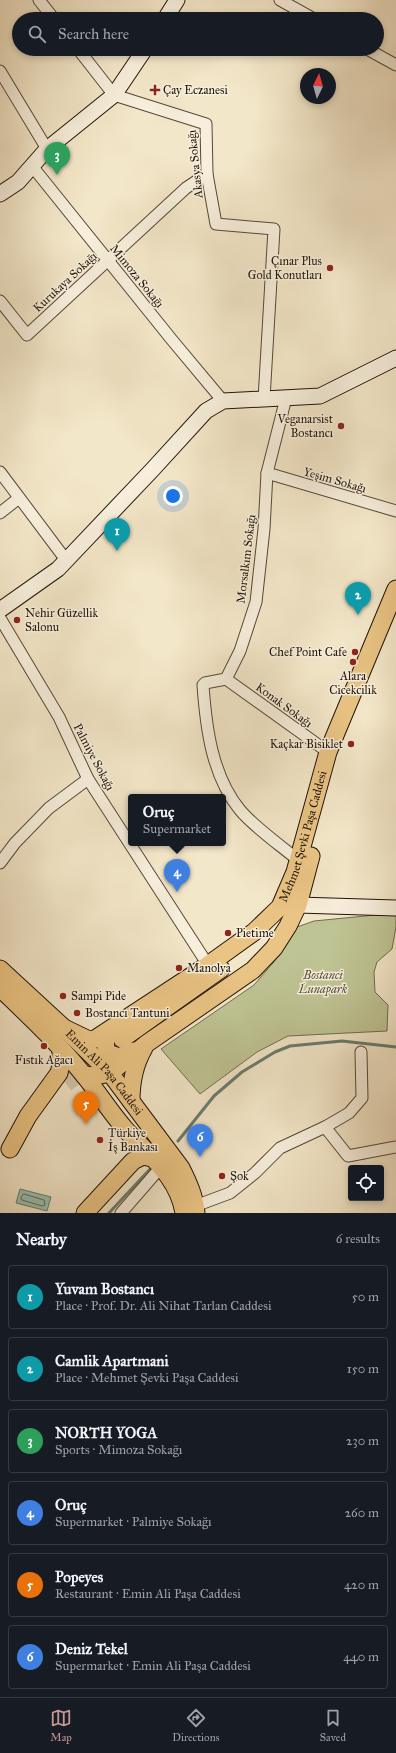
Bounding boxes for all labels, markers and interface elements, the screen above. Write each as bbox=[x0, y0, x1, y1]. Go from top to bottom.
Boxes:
search box bbox=[12, 12, 384, 56]
icon: search bbox=[26, 23, 48, 45]
text: Search here bbox=[58, 25, 129, 43]
north arrow bbox=[300, 68, 336, 104]
place label: Çay Eczanesi bbox=[163, 83, 228, 97]
marker: Çay Eczanesi bbox=[150, 85, 160, 95]
street label: Akasya Sokağı bbox=[184, 128, 207, 200]
pin: 3 bbox=[44, 142, 70, 175]
street label: Mimoza Sokağı bbox=[106, 241, 167, 312]
street label: Kurukaya Sokağı bbox=[30, 248, 101, 316]
place label: Çınar Plus Gold Konutları bbox=[248, 254, 323, 282]
marker: Çınar Plus Gold Konutları bbox=[325, 263, 335, 273]
place label: Veganarsist Bostancı bbox=[276, 412, 334, 440]
marker: Veganarsist Bostancı bbox=[336, 421, 346, 431]
street label: Yeşim Sokağı bbox=[302, 464, 369, 497]
your location bbox=[163, 486, 183, 506]
street label: Morsalkım Sokağı bbox=[234, 513, 259, 604]
pin: 1 bbox=[104, 518, 130, 551]
pin: 2 bbox=[345, 582, 371, 615]
place label: Nehir Güzellik Salonu bbox=[25, 606, 99, 634]
marker: Nehir Güzellik Salonu bbox=[12, 615, 22, 625]
place label: Chef Point Cafe bbox=[269, 645, 347, 659]
marker: Chef Point Cafe bbox=[350, 647, 360, 657]
marker: Alara Cicekcilik bbox=[348, 657, 358, 667]
place label: Alara Cicekcilik bbox=[329, 669, 377, 697]
street label: Konak Sokağı bbox=[252, 680, 316, 731]
street label: Palmiye Sokağı bbox=[70, 721, 118, 794]
place label: Kaçkar Bisiklet bbox=[270, 737, 344, 751]
marker: Kaçkar Bisiklet bbox=[346, 739, 356, 749]
street label: Mehmet Şevki Paşa Caddesi bbox=[276, 769, 330, 904]
popup bbox=[128, 794, 226, 846]
text: Oruç bbox=[143, 803, 174, 821]
text: Supermarket bbox=[143, 821, 211, 837]
pin: 4 bbox=[164, 859, 190, 892]
place label: Pietime bbox=[236, 926, 274, 940]
marker: Pietime bbox=[223, 928, 233, 938]
place label: Manolya bbox=[187, 961, 232, 975]
marker: Manolya bbox=[174, 963, 184, 973]
park label: Bostanci Lunapark bbox=[298, 968, 348, 997]
place label: Sampi Pide bbox=[71, 989, 126, 1003]
marker: Sampi Pide bbox=[58, 991, 68, 1001]
place label: Bostancı Tantuni bbox=[85, 1006, 170, 1020]
marker: Bostancı Tantuni bbox=[72, 1008, 82, 1018]
street label: Emin Ali Paşa Caddesi bbox=[63, 1026, 146, 1118]
marker: Fıstık Ağacı bbox=[39, 1041, 49, 1051]
place label: Fıstık Ağacı bbox=[15, 1053, 74, 1068]
pin: 5 bbox=[73, 1091, 99, 1124]
pin: 6 bbox=[187, 1124, 213, 1157]
place label: Türkiye İş Bankası bbox=[108, 1126, 159, 1154]
marker: Türkiye İş Bankası bbox=[95, 1135, 105, 1145]
map controls bbox=[348, 1165, 384, 1201]
button: locate bbox=[348, 1165, 384, 1201]
place label: Şok bbox=[230, 1169, 249, 1183]
marker: Şok bbox=[217, 1171, 227, 1181]
text: Nearby bbox=[16, 1229, 67, 1250]
text: 6 results bbox=[336, 1231, 380, 1247]
text: Yuvam Bostancı bbox=[55, 1280, 154, 1298]
text: 1 bbox=[27, 1289, 33, 1305]
text: 50 m bbox=[352, 1289, 379, 1305]
text: Place · Prof. Dr. Ali Nihat Tarlan Caddesi bbox=[55, 1298, 272, 1314]
text: Camlik Apartmani bbox=[55, 1352, 169, 1370]
text: 2 bbox=[27, 1361, 33, 1377]
text: 150 m bbox=[347, 1361, 379, 1377]
text: Place · Mehmet Şevki Paşa Caddesi bbox=[55, 1370, 239, 1386]
text: NORTH YOGA bbox=[55, 1424, 157, 1442]
text: 3 bbox=[27, 1433, 33, 1449]
text: 230 m bbox=[346, 1433, 379, 1449]
text: Sports · Mimoza Sokağı bbox=[55, 1442, 182, 1458]
text: Oruç bbox=[55, 1496, 86, 1514]
text: 4 bbox=[26, 1505, 34, 1521]
text: 260 m bbox=[345, 1505, 379, 1521]
text: Supermarket · Palmiye Sokağı bbox=[55, 1514, 212, 1530]
text: Popeyes bbox=[55, 1568, 103, 1586]
text: 5 bbox=[27, 1577, 33, 1593]
text: 420 m bbox=[344, 1577, 379, 1593]
text: Restaurant · Emin Ali Paşa Caddesi bbox=[55, 1586, 241, 1602]
text: Deniz Tekel bbox=[55, 1640, 128, 1658]
text: 6 bbox=[27, 1649, 33, 1665]
text: 440 m bbox=[343, 1649, 379, 1665]
text: Supermarket · Emin Ali Paşa Caddesi bbox=[55, 1658, 251, 1674]
tab: Map bbox=[50, 1707, 72, 1744]
tab: Directions bbox=[172, 1707, 220, 1744]
tab: Saved bbox=[320, 1707, 346, 1744]

